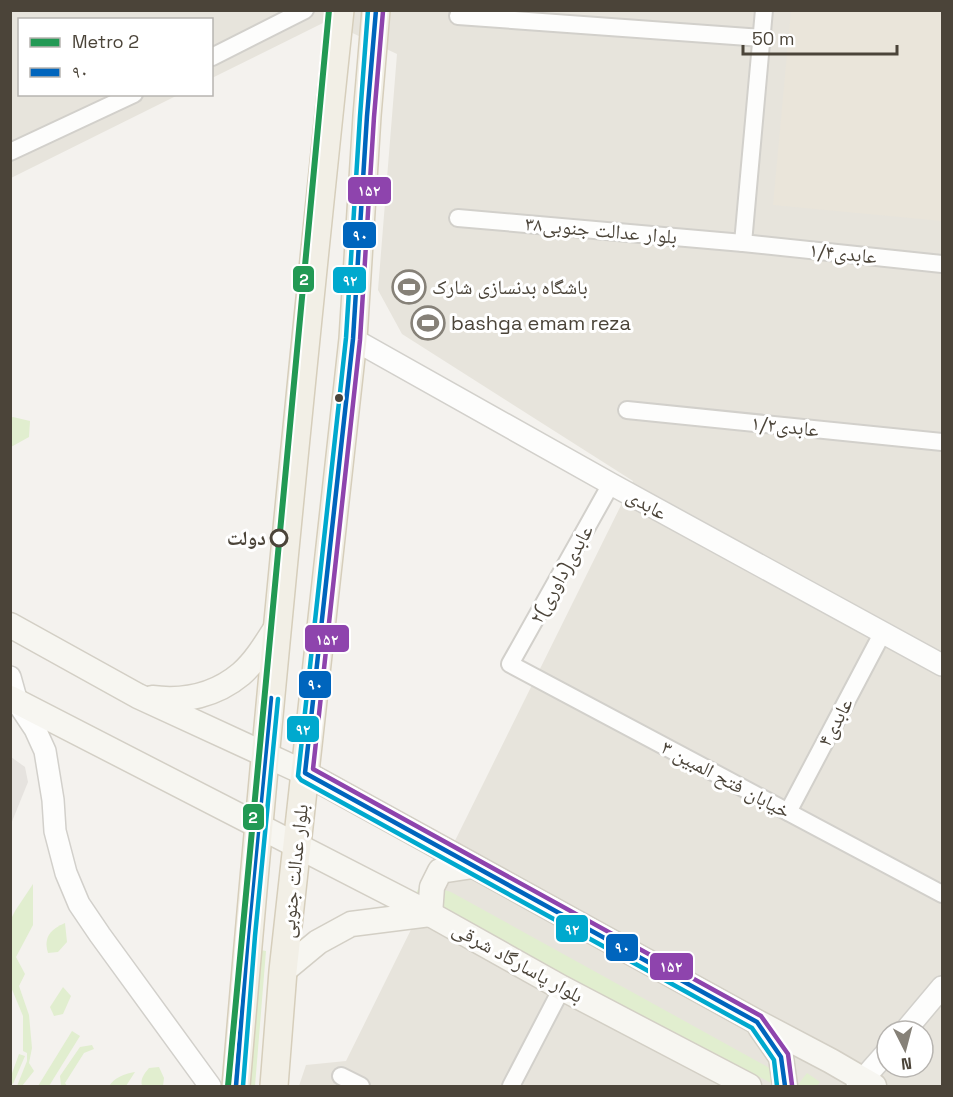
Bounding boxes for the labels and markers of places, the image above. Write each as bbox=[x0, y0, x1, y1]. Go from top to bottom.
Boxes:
sports icon: باشگاه بدنسازی شارک bbox=[391, 269, 427, 305]
place label: باشگاه بدنسازی شارک bbox=[432, 274, 588, 300]
sports icon: bashga emam reza bbox=[410, 305, 446, 341]
place label: bashga emam reza bbox=[451, 310, 631, 336]
unlabelled marker bbox=[333, 392, 345, 404]
place label: دولت bbox=[227, 525, 266, 551]
marker: دولت bbox=[270, 529, 288, 547]

